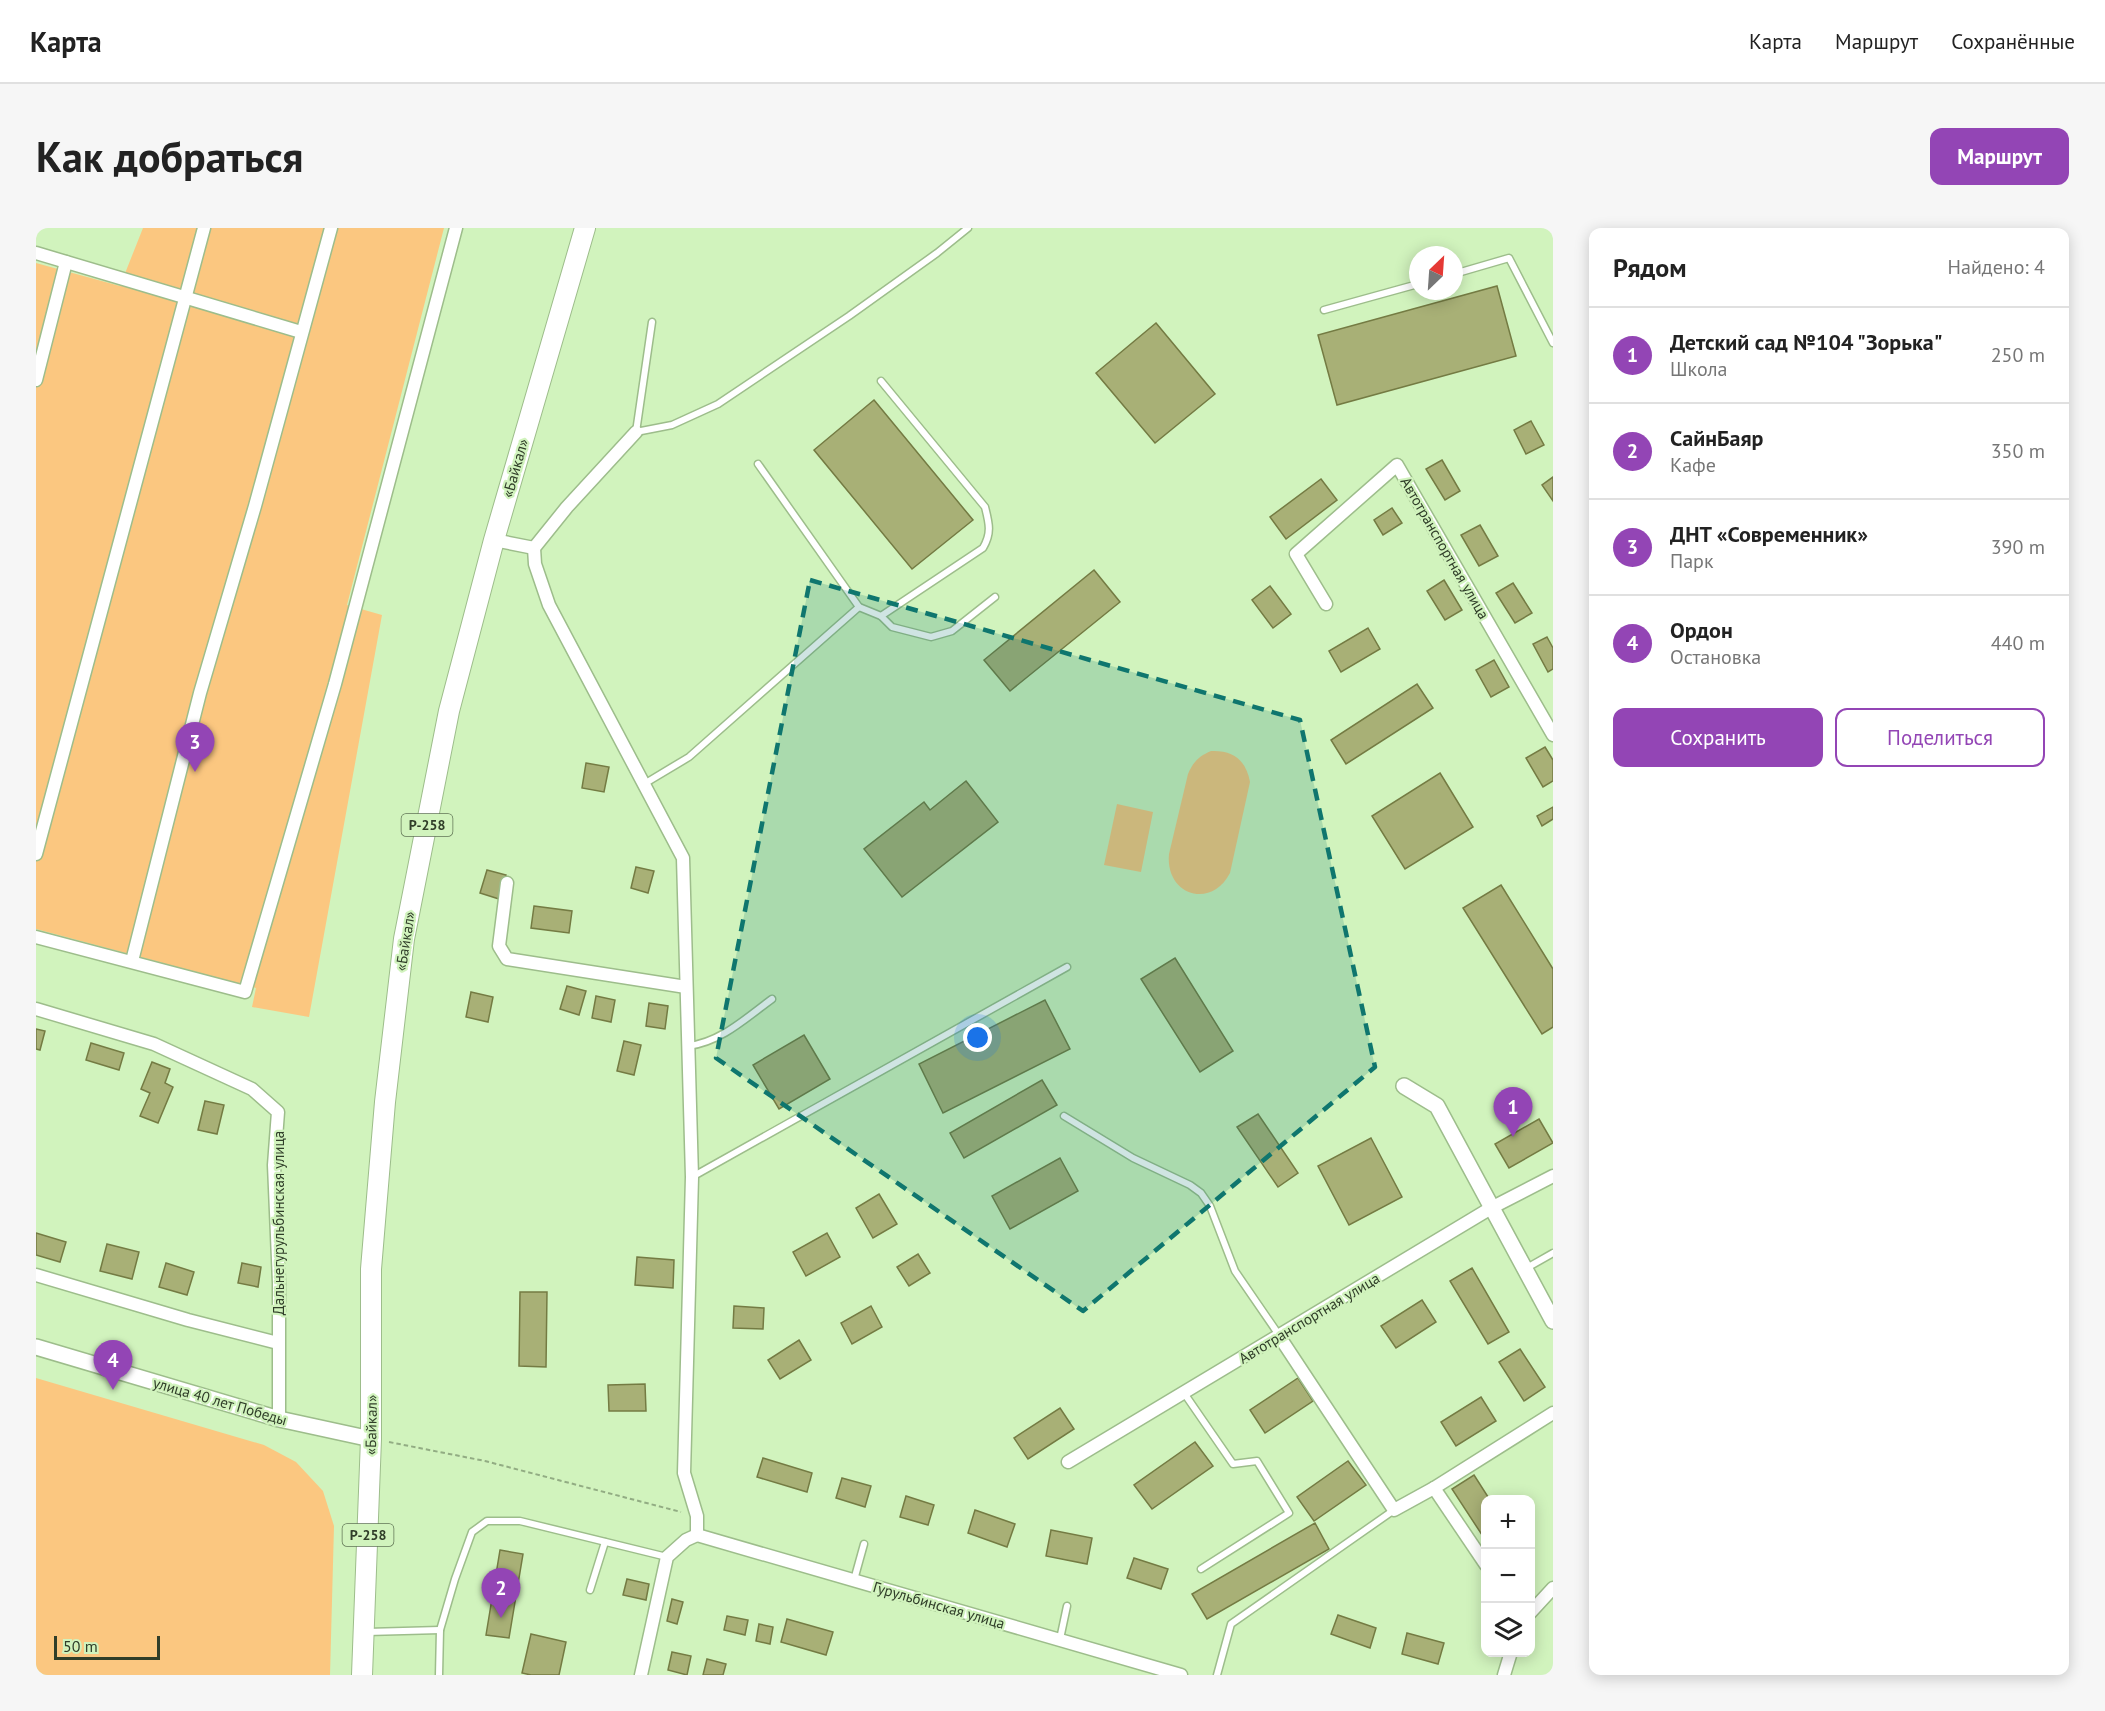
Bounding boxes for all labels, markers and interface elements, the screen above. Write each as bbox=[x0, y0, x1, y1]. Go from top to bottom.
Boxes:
text: Карта bbox=[30, 23, 102, 60]
text: Карта bbox=[1749, 28, 1802, 55]
text: Маршрут bbox=[1835, 28, 1918, 55]
text: Сохранённые bbox=[1951, 28, 2075, 55]
button: Маршрут bbox=[1930, 128, 2069, 185]
text: Как добраться bbox=[36, 129, 303, 184]
north arrow bbox=[1409, 246, 1463, 300]
text: Рядом bbox=[1613, 251, 1687, 284]
text: Найдено: 4 bbox=[1948, 254, 2045, 280]
text: Детский сад №104 "Зорька" bbox=[1670, 328, 1943, 356]
text: 1 bbox=[1627, 342, 1638, 368]
text: 250 m bbox=[1991, 342, 2045, 368]
text: Школа bbox=[1670, 356, 1727, 382]
text: СайнБаяр bbox=[1670, 424, 1763, 452]
street label: «Байкал» bbox=[498, 436, 532, 500]
text: 2 bbox=[1627, 438, 1638, 464]
text: 350 m bbox=[1991, 438, 2045, 464]
text: Кафе bbox=[1670, 452, 1716, 478]
street label: Автотранспортная улица bbox=[1397, 474, 1493, 622]
text: ДНТ «Современник» bbox=[1670, 520, 1868, 548]
text: 3 bbox=[1627, 534, 1638, 560]
text: 390 m bbox=[1991, 534, 2045, 560]
text: Парк bbox=[1670, 548, 1713, 574]
text: Ордон bbox=[1670, 616, 1733, 644]
text: 4 bbox=[1627, 630, 1638, 656]
text: 440 m bbox=[1991, 630, 2045, 656]
text: Остановка bbox=[1670, 644, 1761, 670]
button: Сохранить bbox=[1613, 708, 1823, 767]
button: Поделиться bbox=[1835, 708, 2045, 767]
pin: 3 bbox=[176, 722, 214, 772]
road number: Р-258 bbox=[402, 814, 452, 836]
street label: «Байкал» bbox=[391, 910, 419, 972]
your location bbox=[963, 1023, 992, 1052]
pin: 1 bbox=[1494, 1088, 1532, 1137]
street label: Дальнегурульбинская улица bbox=[269, 1131, 288, 1315]
street label: Автотранспортная улица bbox=[1235, 1268, 1383, 1368]
pin: 4 bbox=[94, 1340, 133, 1390]
street label: улица 40 лет Победы bbox=[151, 1373, 289, 1429]
street label: «Байкал» bbox=[361, 1395, 381, 1455]
map controls bbox=[1481, 1495, 1535, 1657]
button: + bbox=[1481, 1495, 1535, 1549]
road number: Р-258 bbox=[342, 1524, 394, 1546]
button: − bbox=[1481, 1549, 1535, 1603]
pin: 2 bbox=[482, 1568, 520, 1618]
street label: Гурульбинская улица bbox=[871, 1577, 1007, 1633]
button: layers bbox=[1481, 1603, 1535, 1657]
scale bar bbox=[54, 1633, 160, 1660]
text: 50 m bbox=[63, 1636, 98, 1656]

